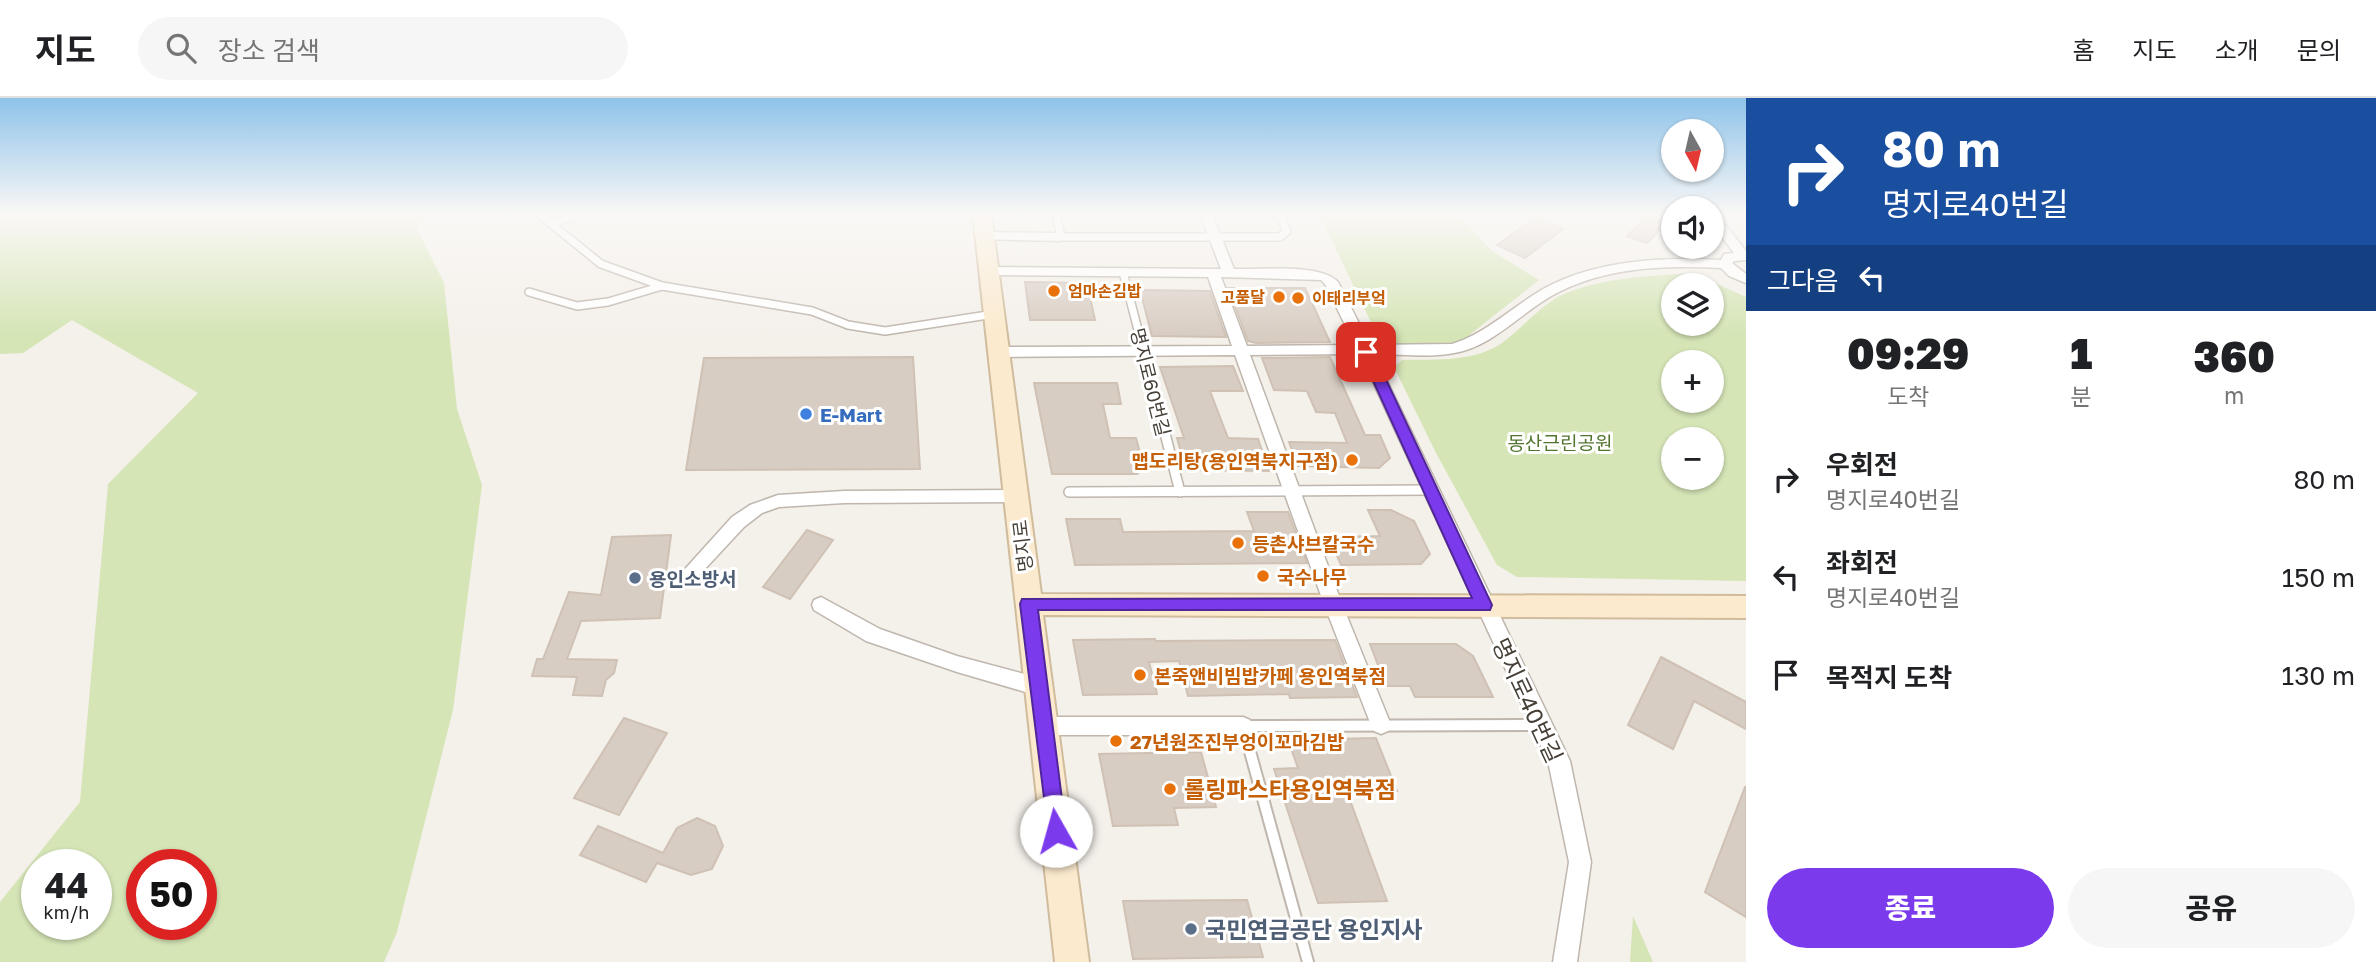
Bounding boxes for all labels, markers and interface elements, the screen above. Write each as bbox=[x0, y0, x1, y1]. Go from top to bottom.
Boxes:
search box bbox=[138, 17, 628, 80]
icon: search bbox=[162, 29, 200, 67]
text: 지도 bbox=[35, 30, 96, 69]
text: 장소 검색 bbox=[218, 35, 320, 66]
text: 홈 bbox=[2072, 35, 2094, 64]
text: 지도 bbox=[2132, 35, 2177, 64]
text: 소개 bbox=[2215, 35, 2259, 64]
text: 문의 bbox=[2297, 35, 2341, 64]
north arrow bbox=[1661, 119, 1724, 182]
map controls bbox=[1661, 119, 1724, 490]
text: 80 m bbox=[1882, 119, 2000, 178]
icon: right bbox=[1767, 126, 1858, 217]
text: 명지로40번길 bbox=[1882, 185, 2069, 223]
button: sound bbox=[1661, 196, 1724, 259]
icon: left bbox=[1853, 259, 1891, 297]
text: 그다음 bbox=[1767, 265, 1839, 296]
button: layers bbox=[1661, 273, 1724, 336]
place label: 엄마손김밥 bbox=[1068, 281, 1142, 301]
marker: 엄마손김밥 bbox=[1046, 283, 1062, 299]
place label: 고품달 bbox=[1221, 287, 1265, 307]
place label: 이태리부엌 bbox=[1312, 288, 1386, 308]
marker: 고품달 bbox=[1271, 289, 1287, 305]
marker: 이태리부엌 bbox=[1290, 290, 1306, 306]
pin bbox=[1336, 322, 1396, 382]
street label: 명지로60번길 bbox=[1126, 326, 1176, 438]
text: 09:29 bbox=[1847, 328, 1969, 378]
text: 1 bbox=[2070, 328, 2092, 378]
text: 360 bbox=[2193, 331, 2275, 381]
icon: arrive bbox=[1347, 333, 1385, 371]
button: + bbox=[1661, 350, 1724, 413]
text: m bbox=[2224, 381, 2244, 409]
text: 도착 bbox=[1887, 382, 1929, 410]
text: 분 bbox=[2071, 382, 2092, 410]
place label: E-Mart bbox=[820, 403, 883, 426]
marker: E-Mart bbox=[798, 406, 814, 422]
button: − bbox=[1661, 427, 1724, 490]
park label: 동산근린공원 bbox=[1508, 431, 1612, 454]
place label: 맵도리탕(용인역북지구점) bbox=[1131, 449, 1338, 472]
text: 우회전 bbox=[1826, 449, 1898, 480]
marker: 맵도리탕(용인역북지구점) bbox=[1344, 452, 1360, 468]
icon: right bbox=[1767, 460, 1805, 498]
text: 80 m bbox=[2294, 464, 2355, 495]
text: 명지로40번길 bbox=[1826, 485, 1960, 513]
street label: 명지로 bbox=[1007, 519, 1037, 573]
place label: 등촌샤브칼국수 bbox=[1252, 532, 1374, 555]
marker: 등촌샤브칼국수 bbox=[1230, 535, 1246, 551]
text: 좌회전 bbox=[1826, 547, 1898, 578]
icon: left bbox=[1767, 558, 1805, 596]
text: 150 m bbox=[2282, 562, 2355, 593]
place label: 국수나무 bbox=[1277, 565, 1347, 588]
place label: 용인소방서 bbox=[649, 567, 736, 590]
marker: 국수나무 bbox=[1255, 568, 1271, 584]
marker: 용인소방서 bbox=[627, 570, 643, 586]
text: 명지로40번길 bbox=[1826, 583, 1960, 611]
street label: 명지로40번길 bbox=[1487, 633, 1569, 767]
icon: arrive bbox=[1767, 656, 1805, 694]
text: 130 m bbox=[2282, 660, 2355, 691]
text: 목적지 도착 bbox=[1826, 662, 1952, 693]
place label: 본죽앤비빔밥카페 용인역북점 bbox=[1154, 664, 1386, 687]
marker: 본죽앤비빔밥카페 용인역북점 bbox=[1132, 667, 1148, 683]
place label: 27년원조진부엉이꼬마김밥 bbox=[1130, 730, 1344, 753]
marker: 27년원조진부엉이꼬마김밥 bbox=[1108, 733, 1124, 749]
place label: 롤링파스타용인역북점 bbox=[1184, 775, 1396, 803]
marker: 롤링파스타용인역북점 bbox=[1162, 781, 1178, 797]
position arrow bbox=[1019, 794, 1093, 868]
speed limit sign: 50 bbox=[126, 849, 217, 940]
text: 44 bbox=[45, 864, 88, 906]
button: 종료 bbox=[1767, 868, 2054, 948]
button: 공유 bbox=[2068, 868, 2355, 948]
text: km/h bbox=[44, 901, 89, 923]
place label: 국민연금공단 용인지사 bbox=[1205, 915, 1422, 943]
marker: 국민연금공단 용인지사 bbox=[1183, 921, 1199, 937]

